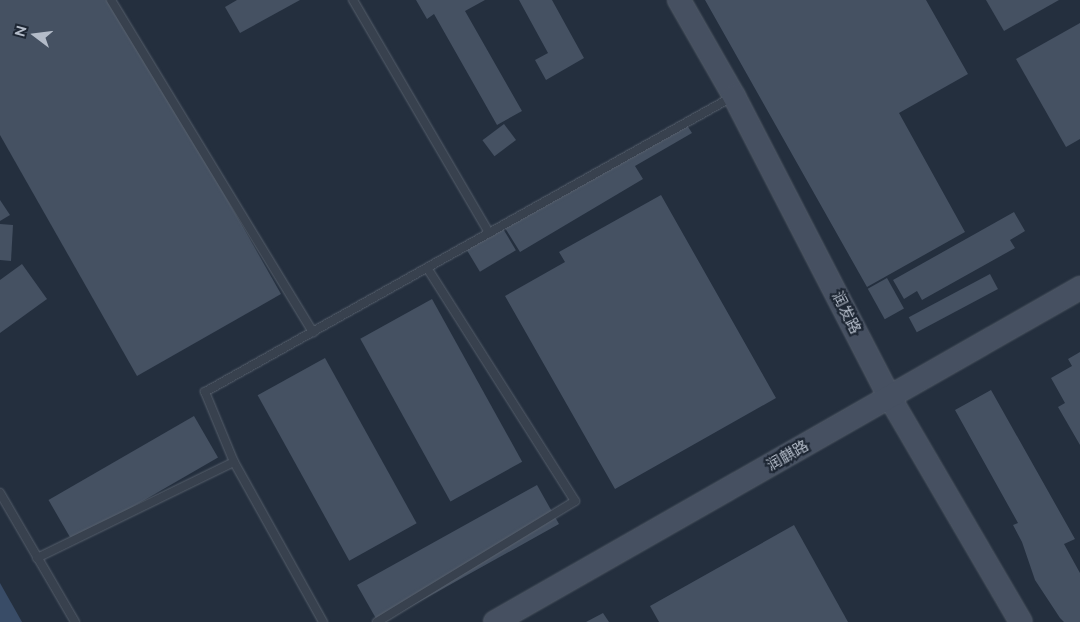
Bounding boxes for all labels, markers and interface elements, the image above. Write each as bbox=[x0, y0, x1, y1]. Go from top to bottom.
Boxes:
north arrow bbox=[10, 10, 60, 60]
text: N bbox=[11, 24, 30, 38]
street label: 润发路 bbox=[828, 289, 864, 337]
street label: 润麒路 bbox=[764, 437, 812, 475]

